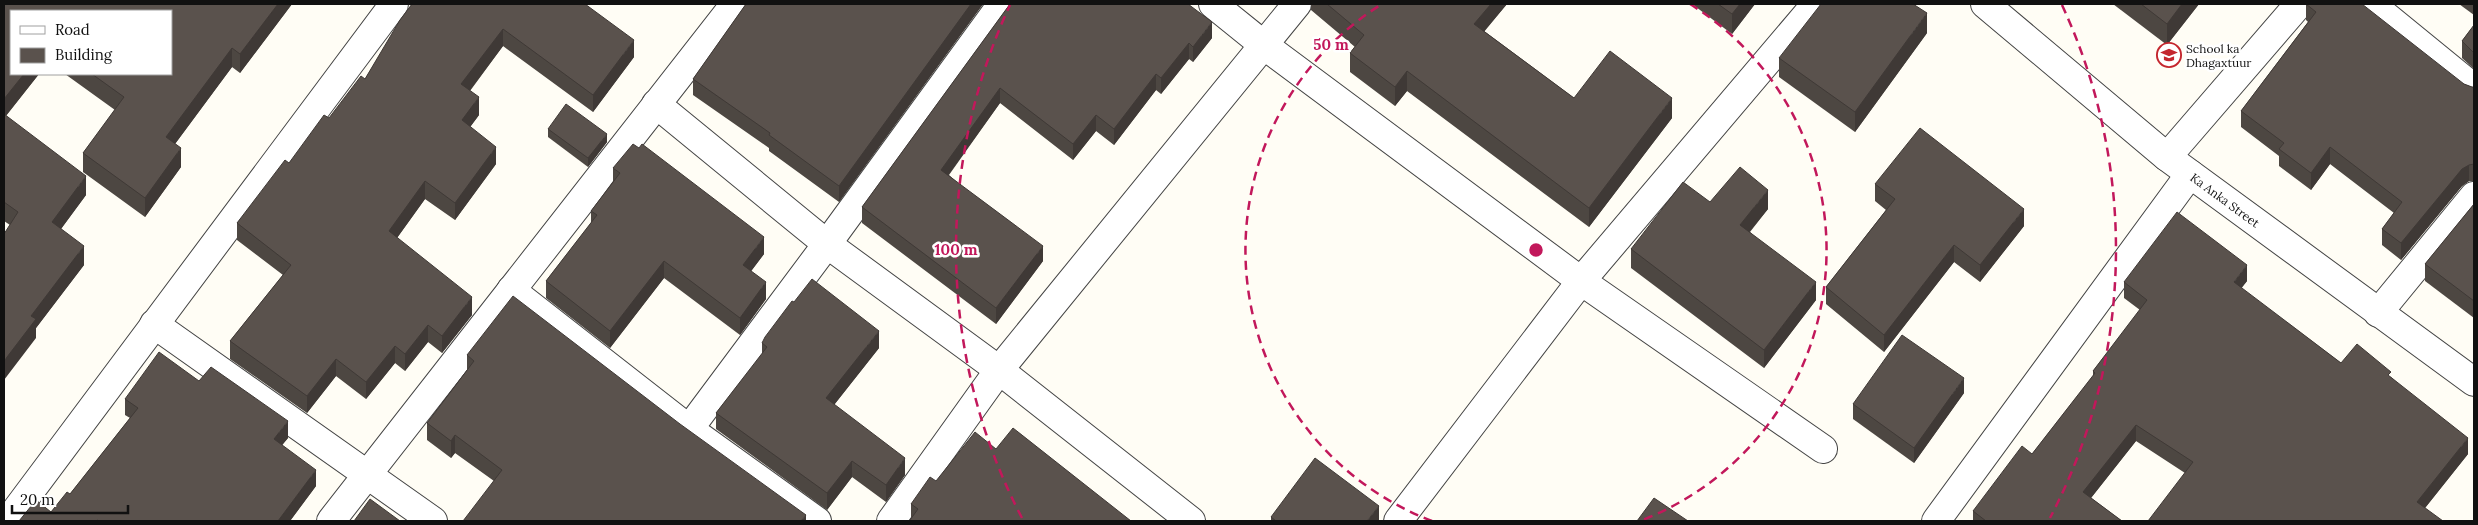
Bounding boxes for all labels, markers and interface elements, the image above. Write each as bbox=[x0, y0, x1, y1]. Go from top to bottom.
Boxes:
legend bbox=[10, 10, 172, 75]
text: Road bbox=[55, 20, 90, 39]
text: 50 m bbox=[1313, 35, 1349, 54]
place label: School ka Dhagaxtuur bbox=[2186, 41, 2252, 70]
school or university icon: School ka Dhagaxtuur bbox=[2156, 42, 2182, 68]
text: Building bbox=[55, 45, 113, 64]
street label: Ka Anka Street bbox=[2188, 169, 2263, 230]
text: 100 m bbox=[935, 240, 978, 259]
centre of rings bbox=[1527, 241, 1545, 259]
scale bar bbox=[12, 482, 129, 514]
text: 20 m bbox=[20, 490, 55, 509]

